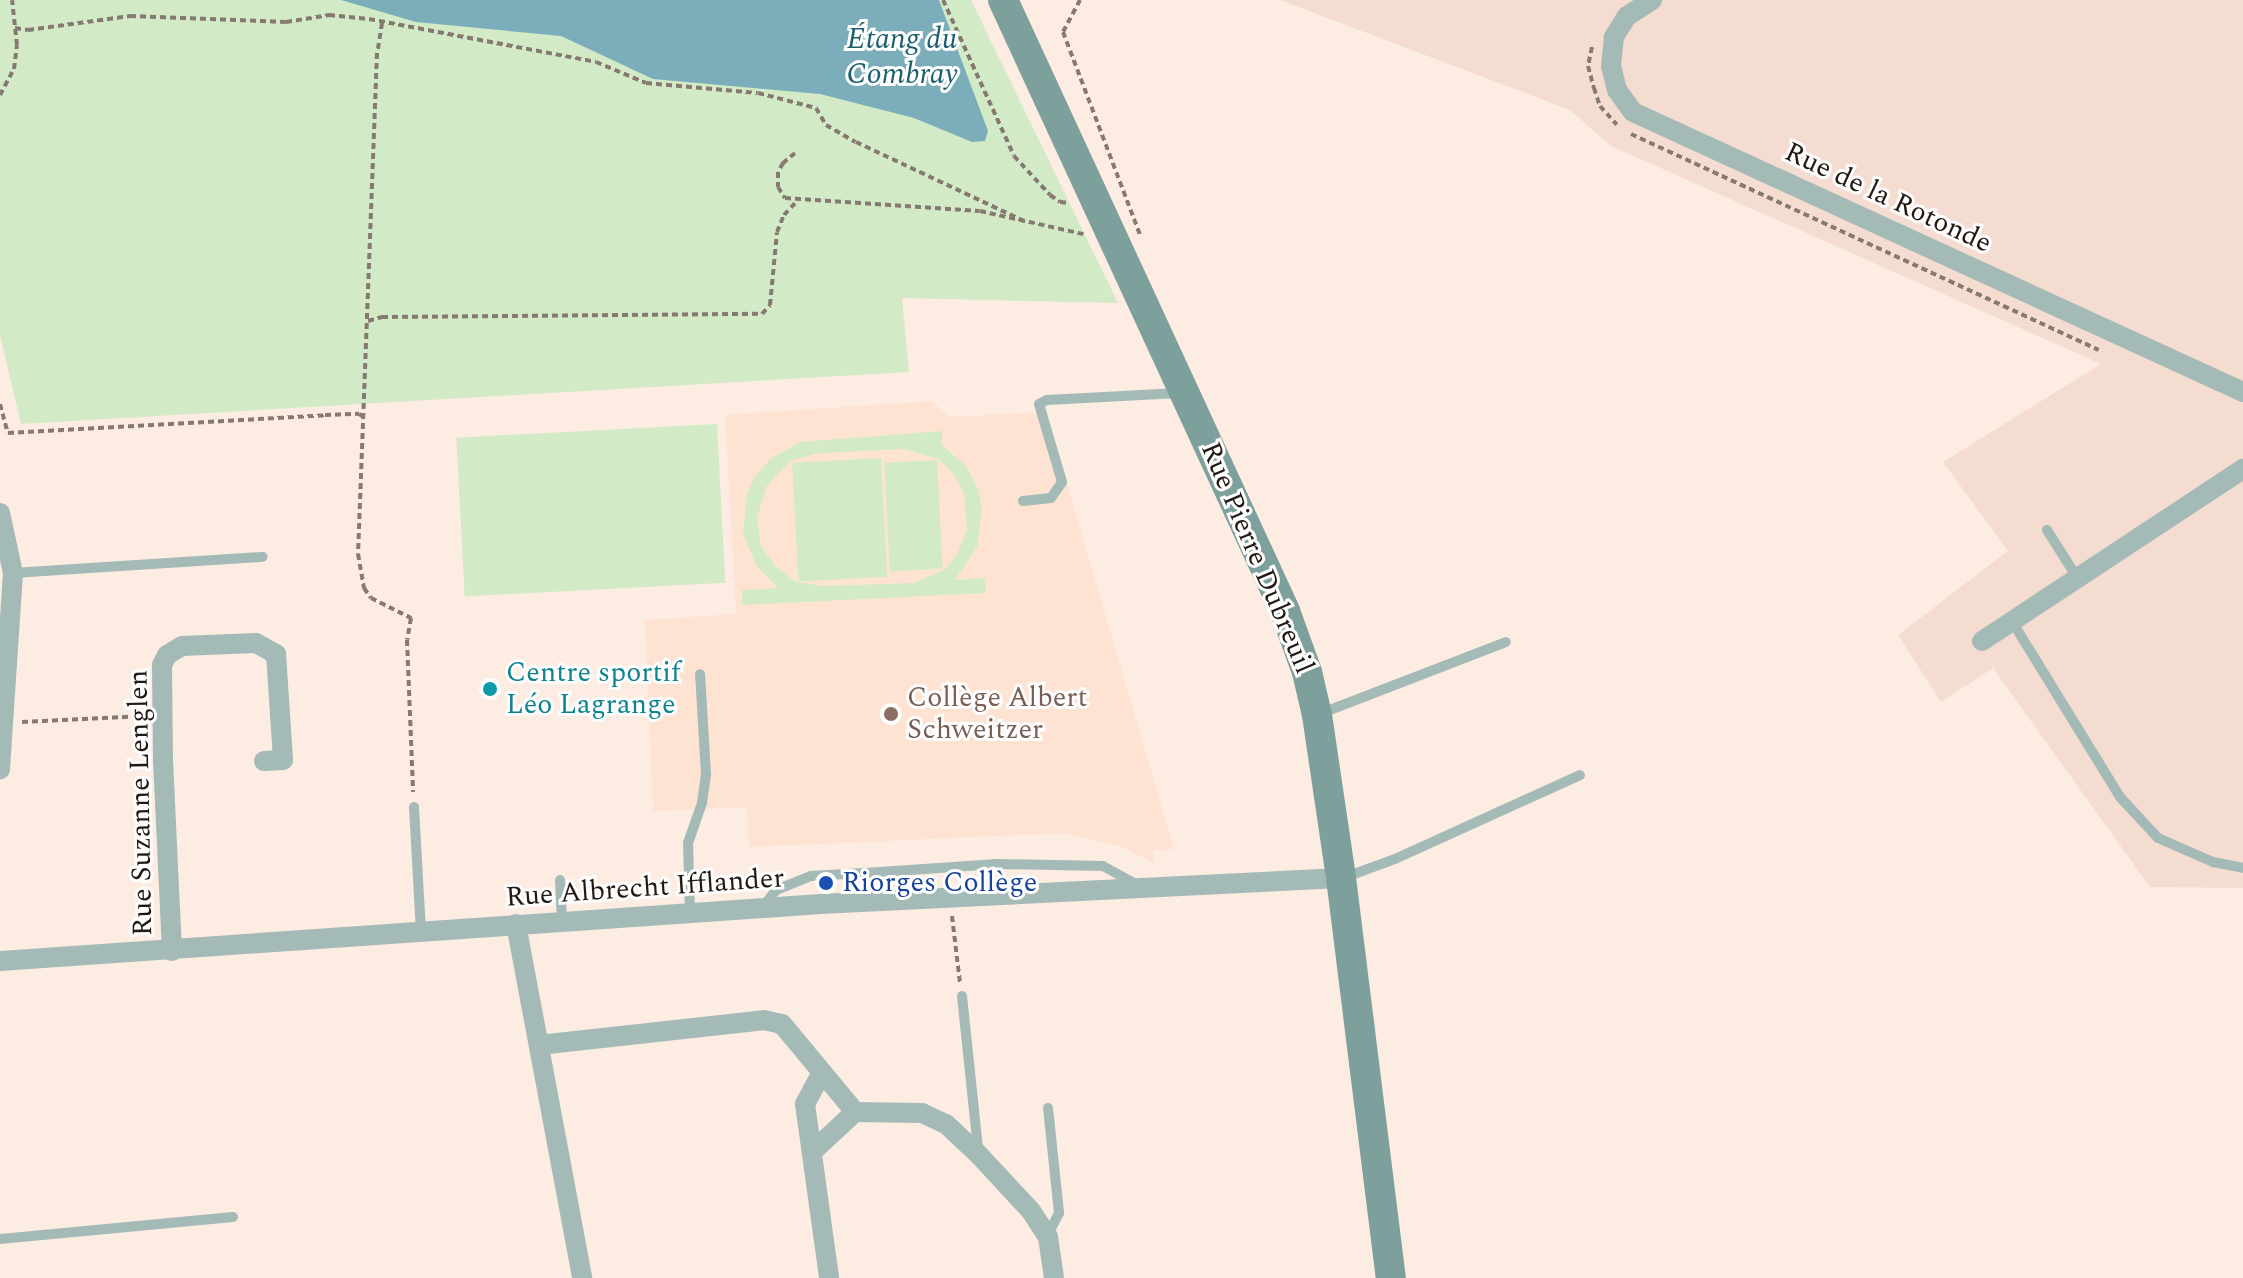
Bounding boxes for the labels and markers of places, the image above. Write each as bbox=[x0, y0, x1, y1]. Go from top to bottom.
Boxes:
place label: Centre sportif Léo Lagrange bbox=[506, 656, 681, 722]
marker: Centre sportif Léo Lagrange bbox=[481, 680, 499, 698]
place label: Collège Albert Schweitzer bbox=[907, 681, 1087, 747]
marker: Collège Albert Schweitzer bbox=[882, 705, 900, 723]
place label: Riorges Collège bbox=[842, 866, 1037, 900]
marker: Riorges Collège bbox=[817, 874, 835, 892]

